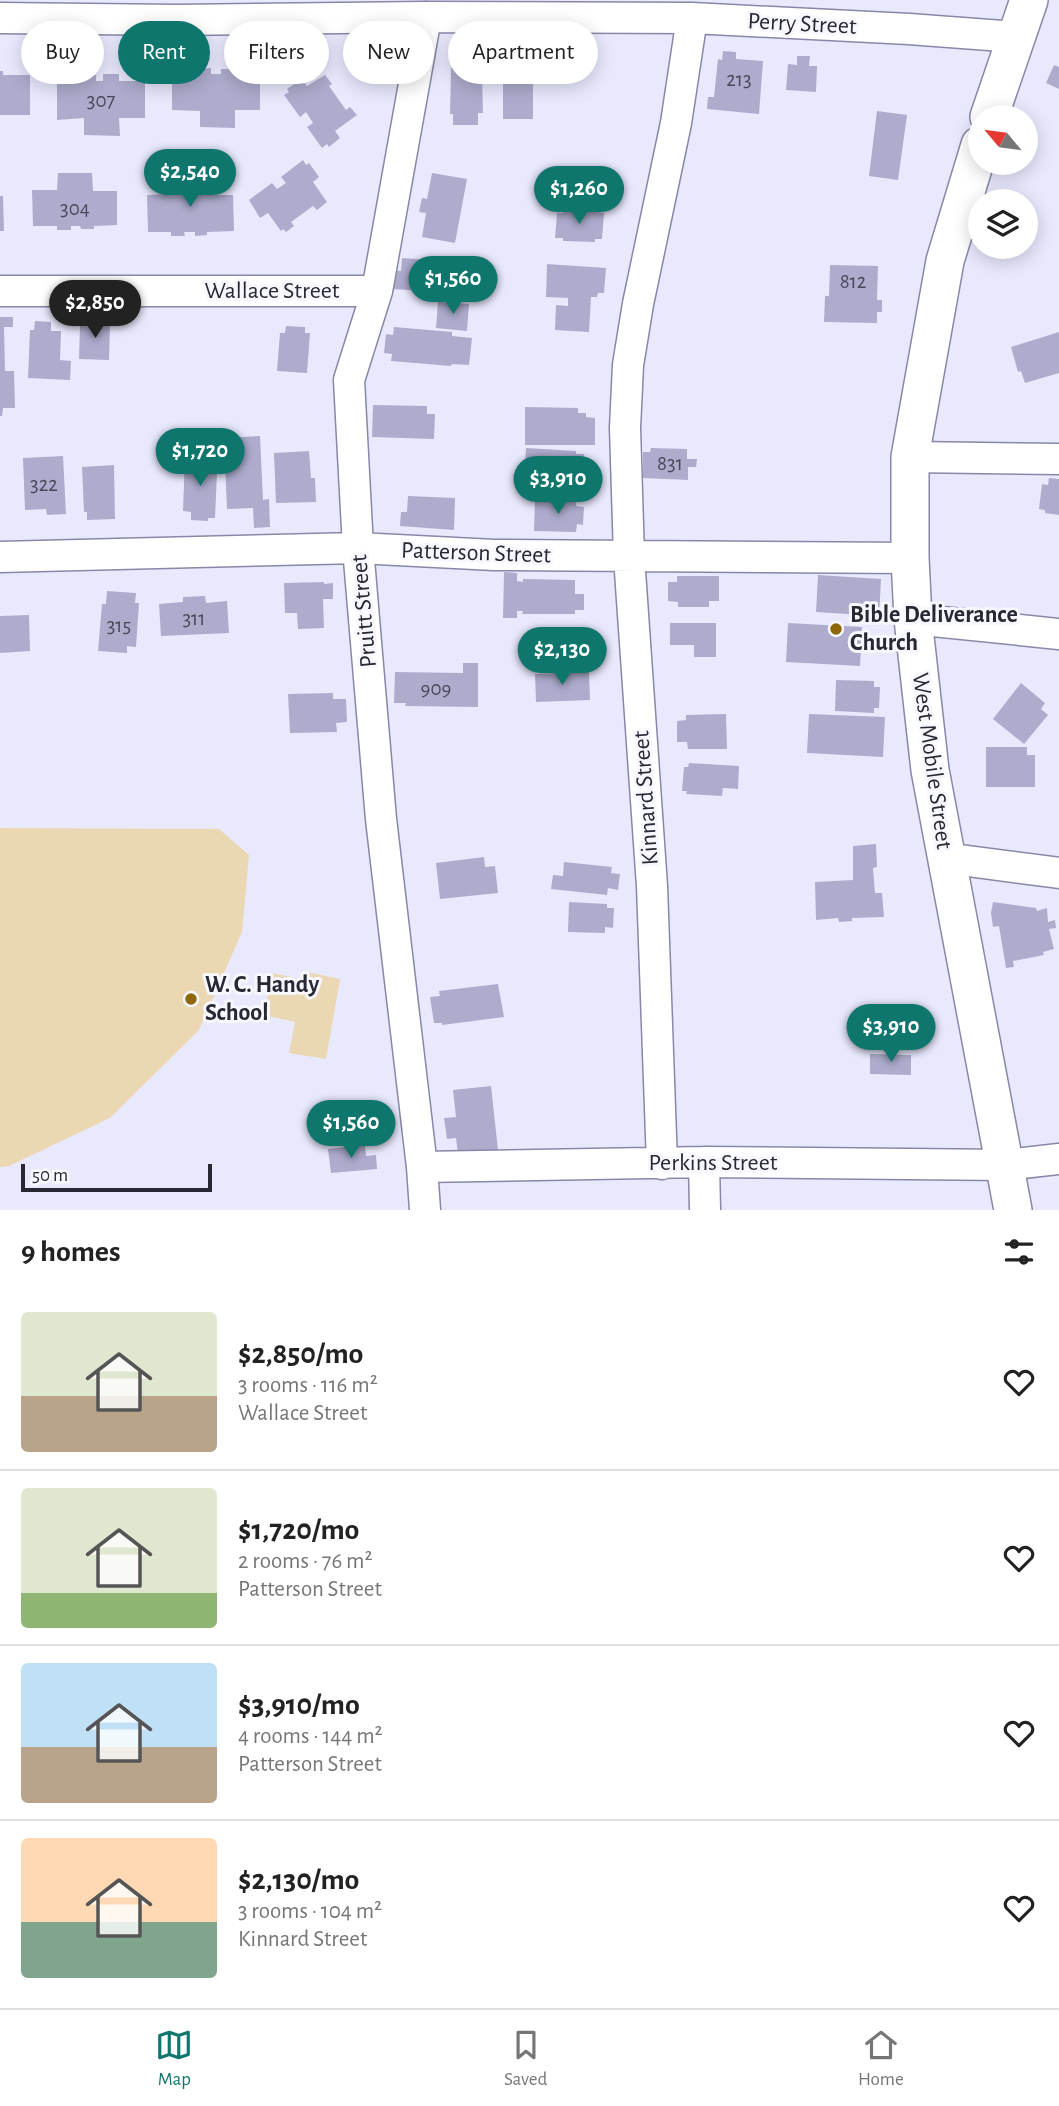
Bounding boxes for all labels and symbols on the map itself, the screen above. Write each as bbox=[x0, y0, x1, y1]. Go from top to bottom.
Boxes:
street label: Perry Street bbox=[747, 9, 857, 39]
house number: 213 bbox=[726, 69, 752, 90]
house number: 307 bbox=[87, 90, 115, 111]
north arrow bbox=[968, 105, 1038, 175]
pin: $2,540 bbox=[133, 150, 247, 209]
pin: $1,260 bbox=[522, 166, 636, 226]
house number: 304 bbox=[60, 198, 90, 219]
pin: $1,560 bbox=[396, 256, 510, 316]
house number: 812 bbox=[840, 271, 866, 292]
street label: Wallace Street bbox=[205, 279, 340, 303]
pin: $2,850 bbox=[38, 280, 152, 340]
pin: $1,720 bbox=[143, 428, 257, 488]
house number: 831 bbox=[657, 453, 683, 474]
pin: $3,910 bbox=[501, 456, 615, 516]
house number: 322 bbox=[30, 474, 58, 495]
street label: Patterson Street bbox=[401, 538, 552, 568]
street label: Pruitt Street bbox=[347, 553, 381, 669]
place label: Bible Deliverance Church bbox=[850, 603, 1018, 655]
house number: 311 bbox=[182, 608, 206, 629]
house number: 315 bbox=[107, 615, 131, 636]
marker: Bible Deliverance Church bbox=[828, 621, 844, 637]
pin: $2,130 bbox=[505, 628, 619, 687]
street label: West Mobile Street bbox=[908, 671, 956, 851]
house number: 909 bbox=[421, 678, 451, 699]
street label: Kinnard Street bbox=[629, 730, 663, 866]
place label: W. C. Handy School bbox=[205, 973, 319, 1025]
marker: W. C. Handy School bbox=[183, 991, 199, 1007]
pin: $3,910 bbox=[834, 1004, 948, 1064]
pin: $1,560 bbox=[294, 1100, 408, 1160]
street label: Perkins Street bbox=[649, 1151, 778, 1175]
scale bar bbox=[21, 1161, 212, 1193]

